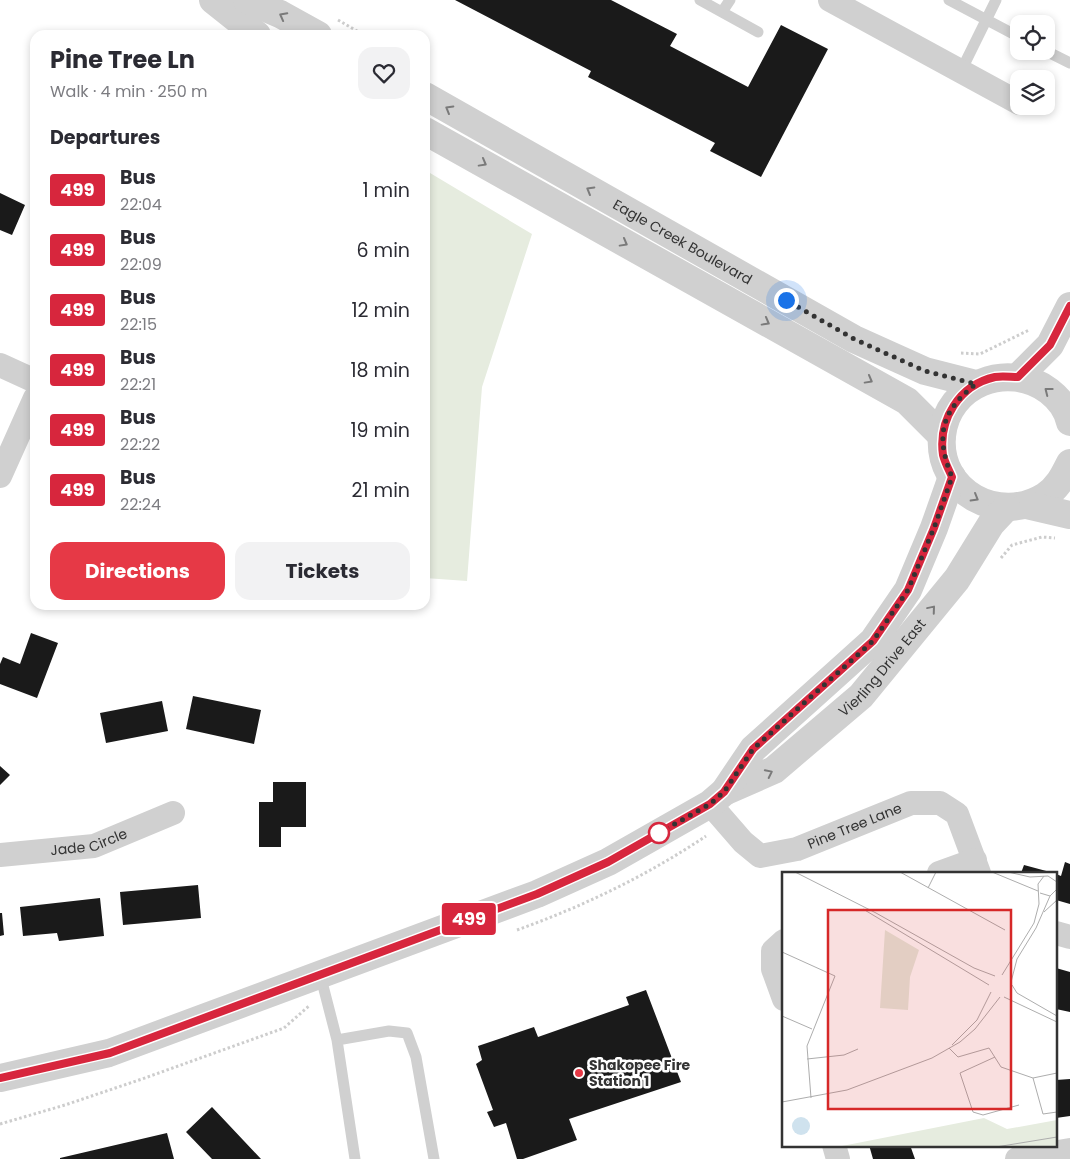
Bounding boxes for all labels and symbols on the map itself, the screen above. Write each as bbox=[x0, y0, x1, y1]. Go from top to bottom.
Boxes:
one-way arrow bbox=[279, 12, 288, 22]
one-way arrow bbox=[445, 106, 454, 116]
one-way arrow bbox=[477, 157, 486, 167]
one-way arrow bbox=[586, 186, 595, 196]
street label: Eagle Creek Boulevard bbox=[609, 194, 756, 289]
one-way arrow bbox=[619, 237, 628, 247]
your location bbox=[774, 288, 799, 313]
one-way arrow bbox=[761, 316, 770, 326]
one-way arrow bbox=[864, 373, 873, 383]
one-way arrow bbox=[1045, 388, 1054, 396]
one-way arrow bbox=[970, 492, 979, 502]
one-way arrow bbox=[927, 606, 936, 615]
street label: Vierling Drive East bbox=[834, 615, 930, 721]
one-way arrow bbox=[763, 769, 772, 779]
street label: Pine Tree Lane bbox=[804, 798, 905, 854]
unlabelled marker bbox=[648, 822, 670, 844]
street label: Jade Circle bbox=[49, 823, 130, 860]
inset map bbox=[782, 872, 1058, 1146]
line badge: 499 bbox=[440, 903, 498, 935]
place label: Shakopee Fire Station 1 bbox=[589, 1055, 691, 1091]
marker: Shakopee Fire Station 1 bbox=[573, 1067, 585, 1079]

